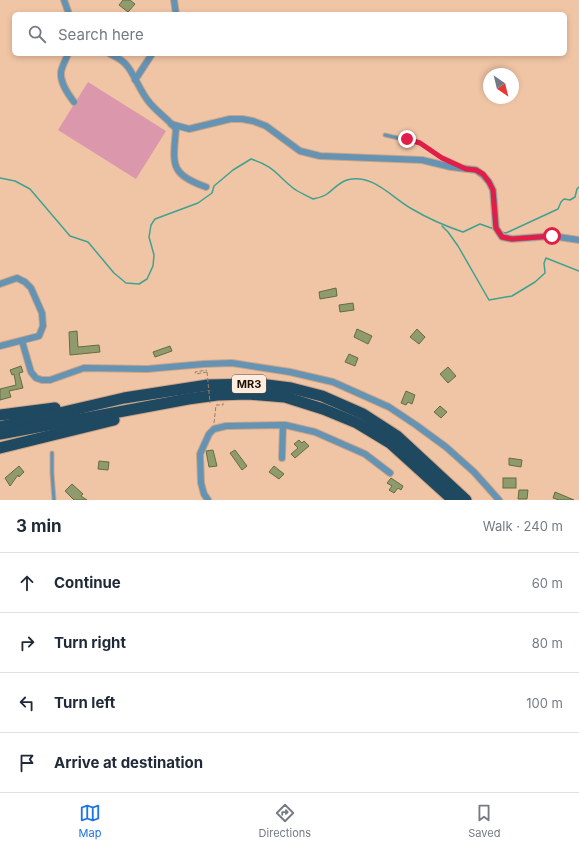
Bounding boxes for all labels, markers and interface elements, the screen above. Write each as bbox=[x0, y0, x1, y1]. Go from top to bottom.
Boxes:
search box bbox=[12, 12, 567, 56]
icon: search bbox=[26, 23, 48, 45]
text: Search here bbox=[58, 25, 144, 44]
north arrow bbox=[483, 68, 519, 104]
route end bbox=[398, 130, 416, 148]
route start bbox=[543, 227, 561, 245]
road number: MR3 bbox=[232, 375, 266, 393]
text: 3 min bbox=[16, 516, 62, 536]
text: Walk · 240 m bbox=[483, 518, 563, 534]
icon: ahead bbox=[16, 572, 38, 594]
text: Continue bbox=[54, 573, 121, 592]
text: 60 m bbox=[532, 575, 563, 591]
icon: right bbox=[16, 632, 38, 654]
text: Turn right bbox=[54, 633, 126, 652]
text: 80 m bbox=[532, 635, 563, 651]
icon: left bbox=[16, 692, 38, 714]
text: Turn left bbox=[54, 693, 115, 712]
text: 100 m bbox=[526, 695, 563, 711]
icon: arrive bbox=[16, 752, 38, 774]
text: Arrive at destination bbox=[54, 753, 203, 772]
tab: Map bbox=[79, 802, 101, 840]
tab: Directions bbox=[259, 802, 311, 840]
tab: Saved bbox=[468, 802, 500, 840]

